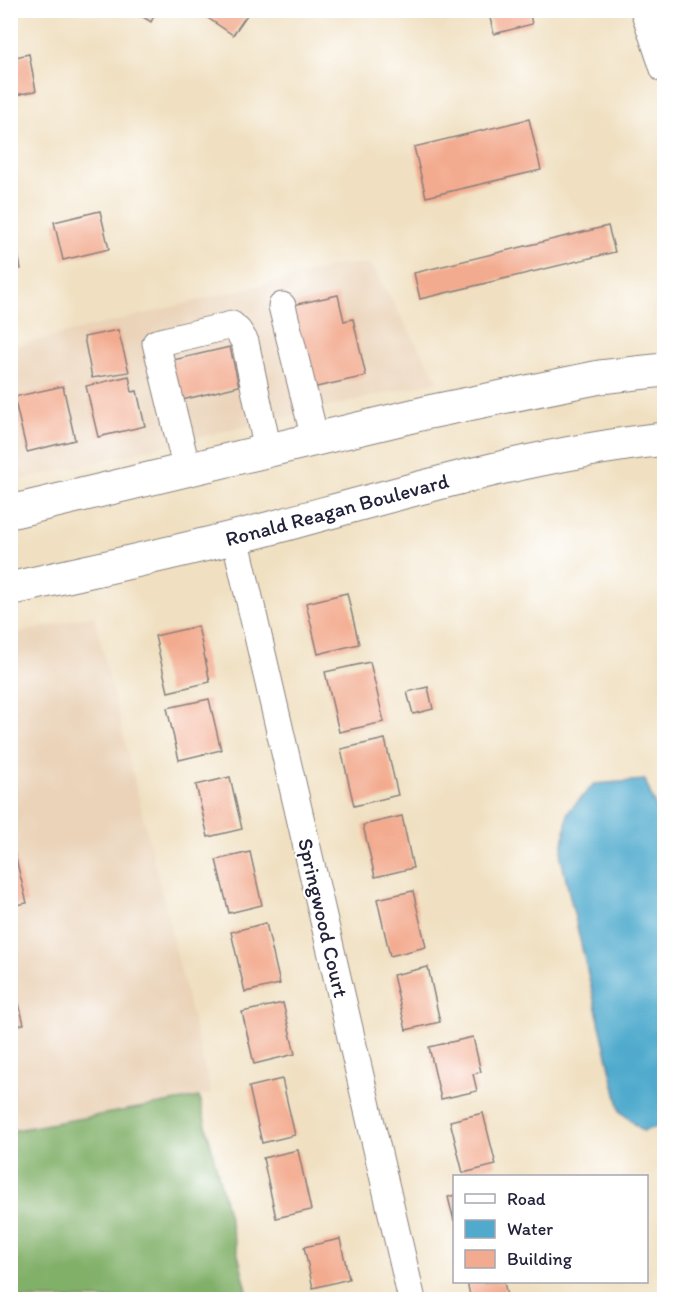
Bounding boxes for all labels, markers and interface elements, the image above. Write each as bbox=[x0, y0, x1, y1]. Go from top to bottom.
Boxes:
street label: Ronald Reagan Boulevard bbox=[223, 468, 452, 551]
street label: Springwood Court bbox=[293, 836, 354, 1000]
legend bbox=[453, 1175, 648, 1283]
text: Road bbox=[507, 1188, 546, 1210]
text: Water bbox=[507, 1218, 553, 1240]
text: Building bbox=[507, 1248, 573, 1270]

